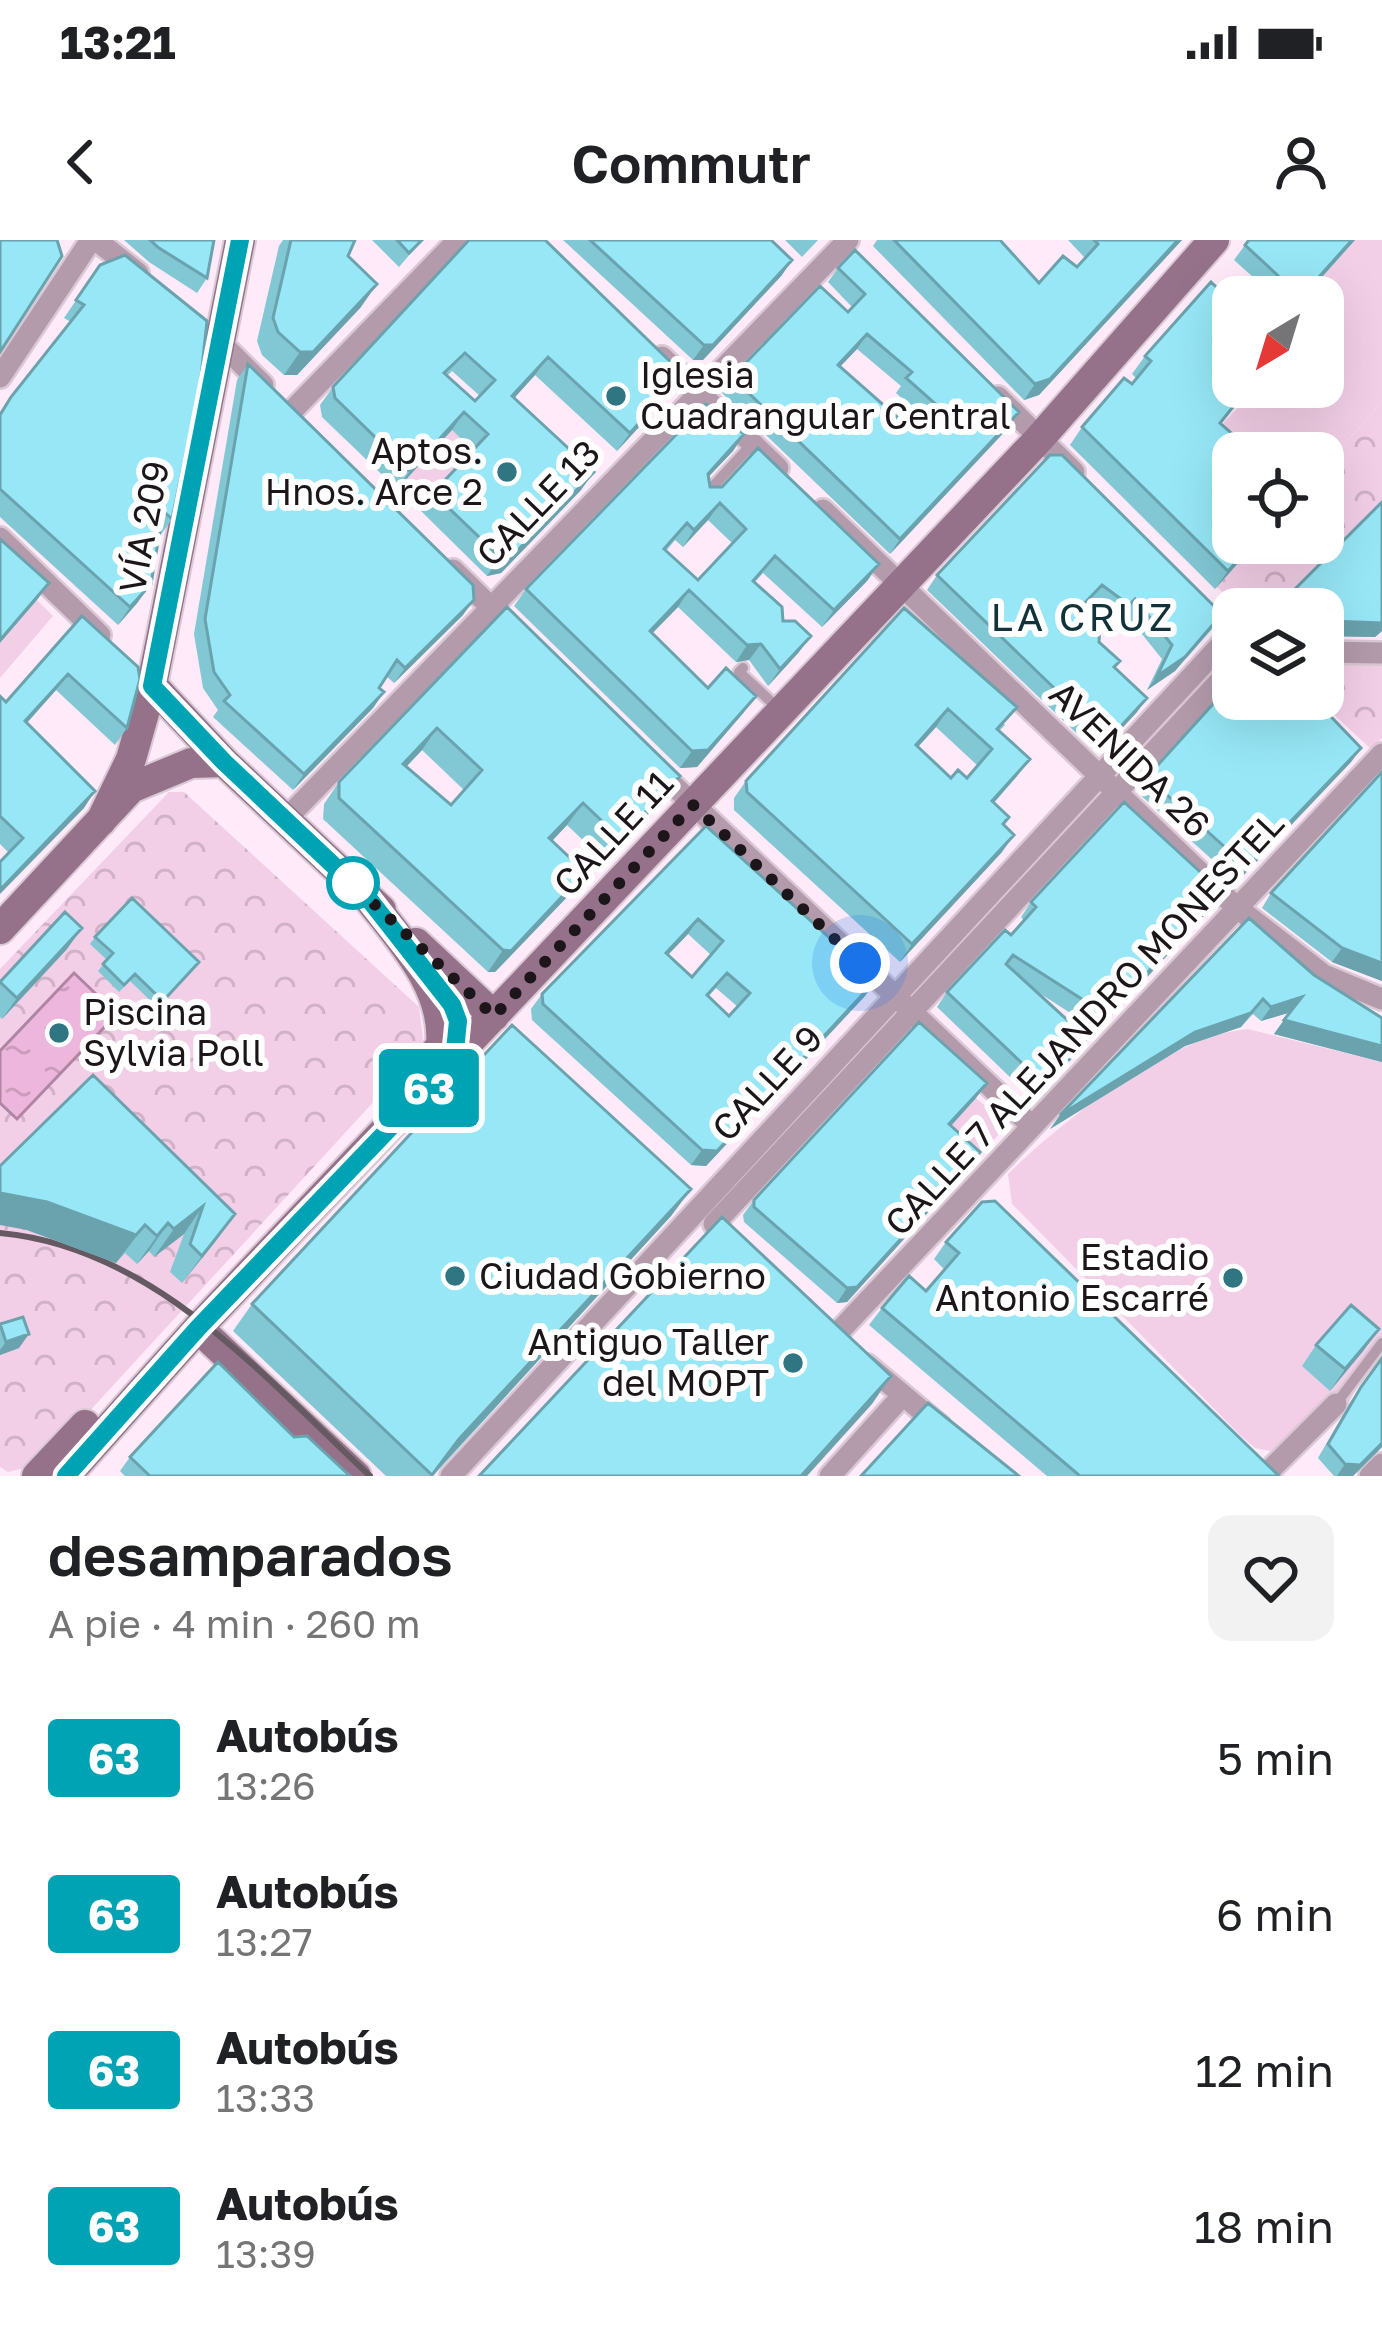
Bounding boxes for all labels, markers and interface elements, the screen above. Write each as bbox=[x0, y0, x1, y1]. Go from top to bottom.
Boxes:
text: 13:21 bbox=[60, 15, 176, 69]
icon: back bbox=[48, 129, 114, 195]
icon: person bbox=[1268, 129, 1334, 195]
text: Commutr bbox=[571, 130, 811, 195]
north arrow bbox=[1212, 276, 1344, 408]
map controls bbox=[1212, 276, 1344, 720]
place label: Iglesia Cuadrangular Central bbox=[640, 353, 1011, 437]
marker: Iglesia Cuadrangular Central bbox=[603, 383, 629, 409]
place label: Aptos. Hnos. Arce 2 bbox=[265, 429, 483, 513]
street label: CALLE 13 bbox=[467, 431, 608, 575]
button: locate bbox=[1212, 432, 1344, 564]
street label: VÍA 209 bbox=[110, 457, 177, 597]
marker: Aptos. Hnos. Arce 2 bbox=[494, 459, 520, 485]
button: layers bbox=[1212, 588, 1344, 720]
district label: LA CRUZ bbox=[991, 593, 1175, 640]
street label: AVENIDA 26 bbox=[1041, 672, 1219, 846]
street label: CALLE 11 bbox=[544, 761, 681, 904]
street label: CALLE 7 ALEJANDRO MONESTEL bbox=[875, 802, 1292, 1244]
unlabelled marker bbox=[328, 858, 378, 908]
your location bbox=[830, 933, 890, 993]
place label: Piscina Sylvia Poll bbox=[83, 990, 264, 1074]
street label: CALLE 9 bbox=[703, 1016, 831, 1149]
marker: Piscina Sylvia Poll bbox=[46, 1020, 72, 1046]
line badge: 63 bbox=[375, 1049, 483, 1127]
text: 63 bbox=[403, 1063, 455, 1113]
place label: Estadio Antonio Escarré bbox=[935, 1235, 1209, 1319]
place label: Ciudad Gobierno bbox=[479, 1254, 766, 1297]
marker: Ciudad Gobierno bbox=[442, 1263, 468, 1289]
marker: Estadio Antonio Escarré bbox=[1220, 1265, 1246, 1291]
place label: Antiguo Taller del MOPT bbox=[528, 1320, 769, 1404]
marker: Antiguo Taller del MOPT bbox=[780, 1350, 806, 1376]
button: heart bbox=[1208, 1515, 1334, 1641]
text: desamparados bbox=[48, 1520, 453, 1589]
text: A pie · 4 min · 260 m bbox=[48, 1600, 421, 1647]
text: Autobús bbox=[216, 1708, 399, 1762]
text: 5 min bbox=[1217, 1731, 1334, 1785]
text: 63 bbox=[88, 1733, 140, 1783]
text: 13:26 bbox=[216, 1762, 316, 1809]
text: Autobús bbox=[216, 1864, 399, 1918]
text: 6 min bbox=[1216, 1887, 1334, 1941]
text: 63 bbox=[88, 1889, 140, 1939]
text: 13:27 bbox=[216, 1918, 313, 1965]
text: Autobús bbox=[216, 2020, 399, 2074]
text: 12 min bbox=[1195, 2043, 1334, 2097]
text: 63 bbox=[88, 2045, 140, 2095]
text: 13:33 bbox=[216, 2074, 315, 2121]
text: Autobús bbox=[216, 2176, 399, 2230]
text: 18 min bbox=[1194, 2199, 1334, 2253]
text: 63 bbox=[88, 2201, 140, 2251]
text: 13:39 bbox=[216, 2230, 316, 2277]

